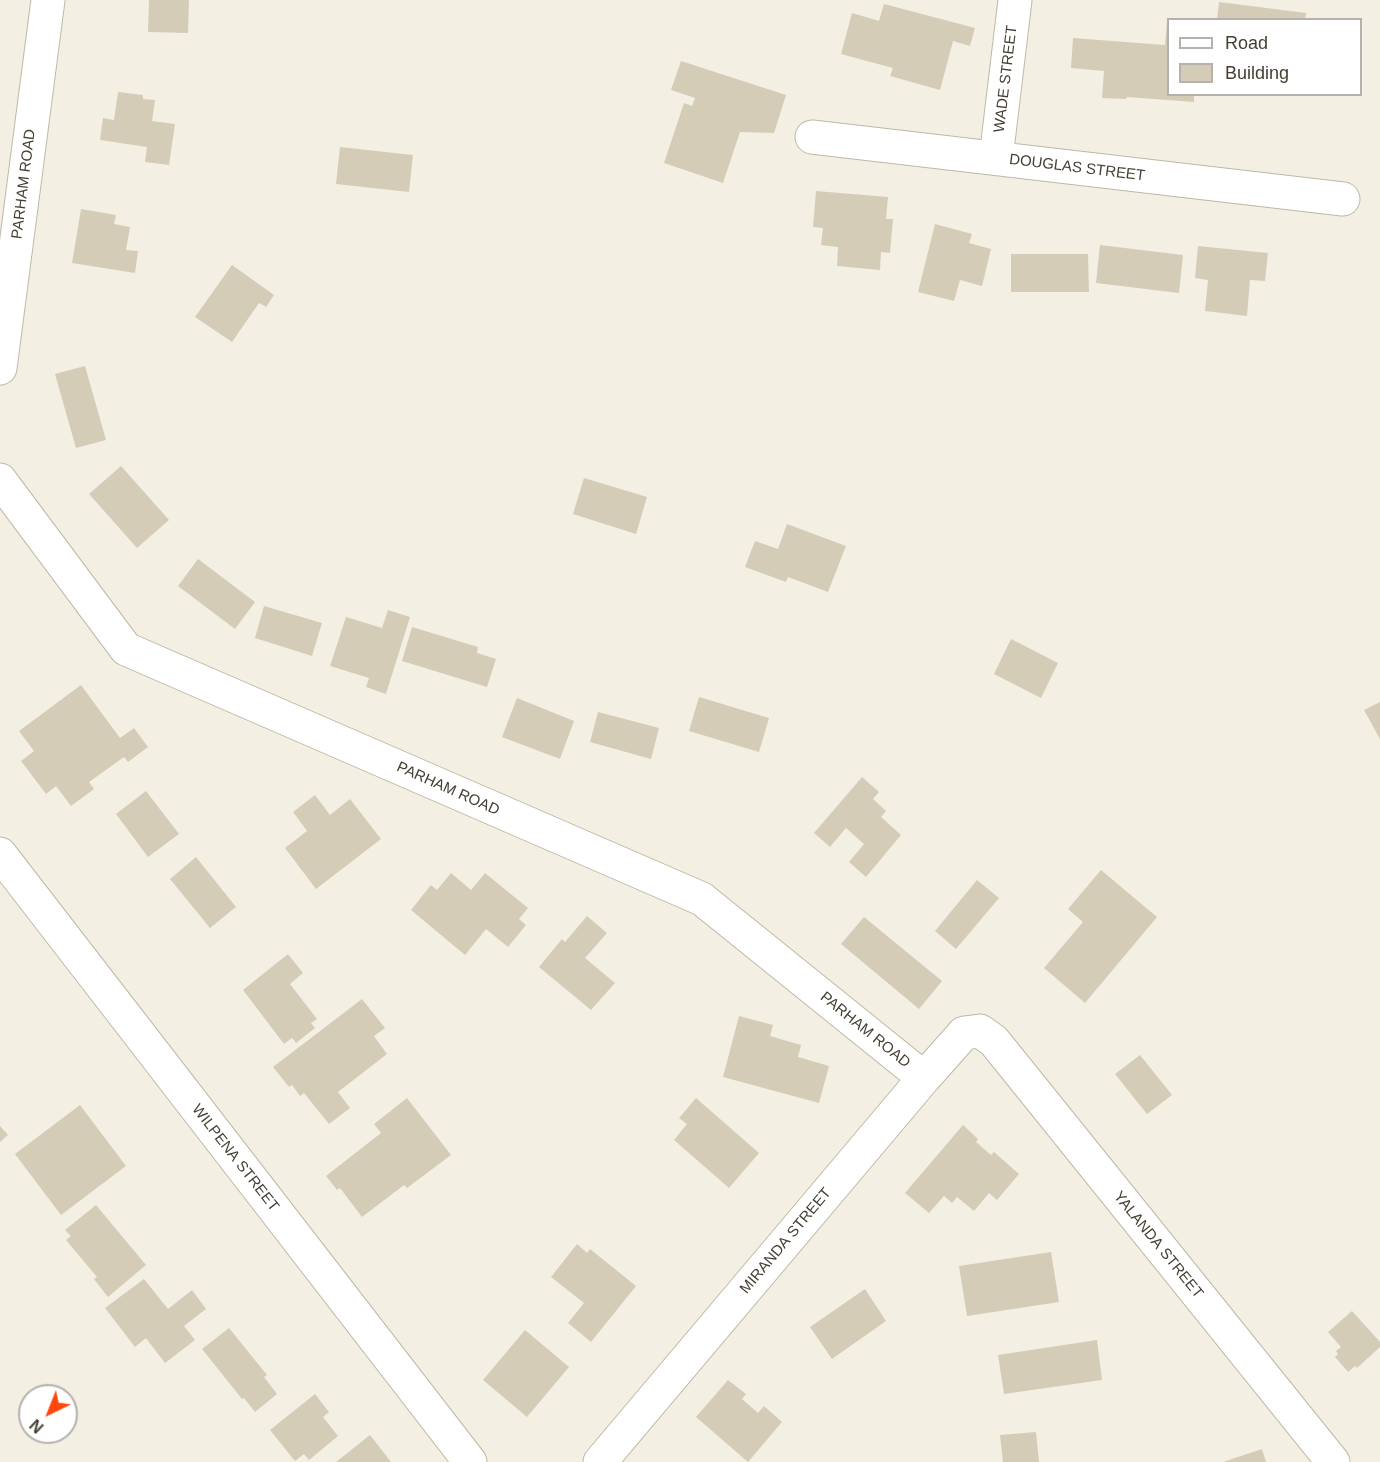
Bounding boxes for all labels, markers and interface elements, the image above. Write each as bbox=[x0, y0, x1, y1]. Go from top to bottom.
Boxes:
legend bbox=[1167, 18, 1362, 96]
street label: WADE STREET bbox=[990, 24, 1022, 134]
text: Road bbox=[1225, 33, 1268, 53]
text: Building bbox=[1225, 63, 1289, 83]
street label: PARHAM ROAD bbox=[8, 128, 40, 240]
street label: DOUGLAS STREET bbox=[1008, 151, 1146, 185]
street label: PARHAM ROAD bbox=[394, 758, 502, 820]
street label: PARHAM ROAD bbox=[816, 988, 914, 1072]
street label: WILPENA STREET bbox=[188, 1101, 282, 1215]
street label: MIRANDA STREET bbox=[737, 1184, 835, 1298]
street label: YALANDA STREET bbox=[1109, 1188, 1207, 1302]
north arrow bbox=[18, 1384, 78, 1444]
text: N bbox=[27, 1416, 47, 1436]

